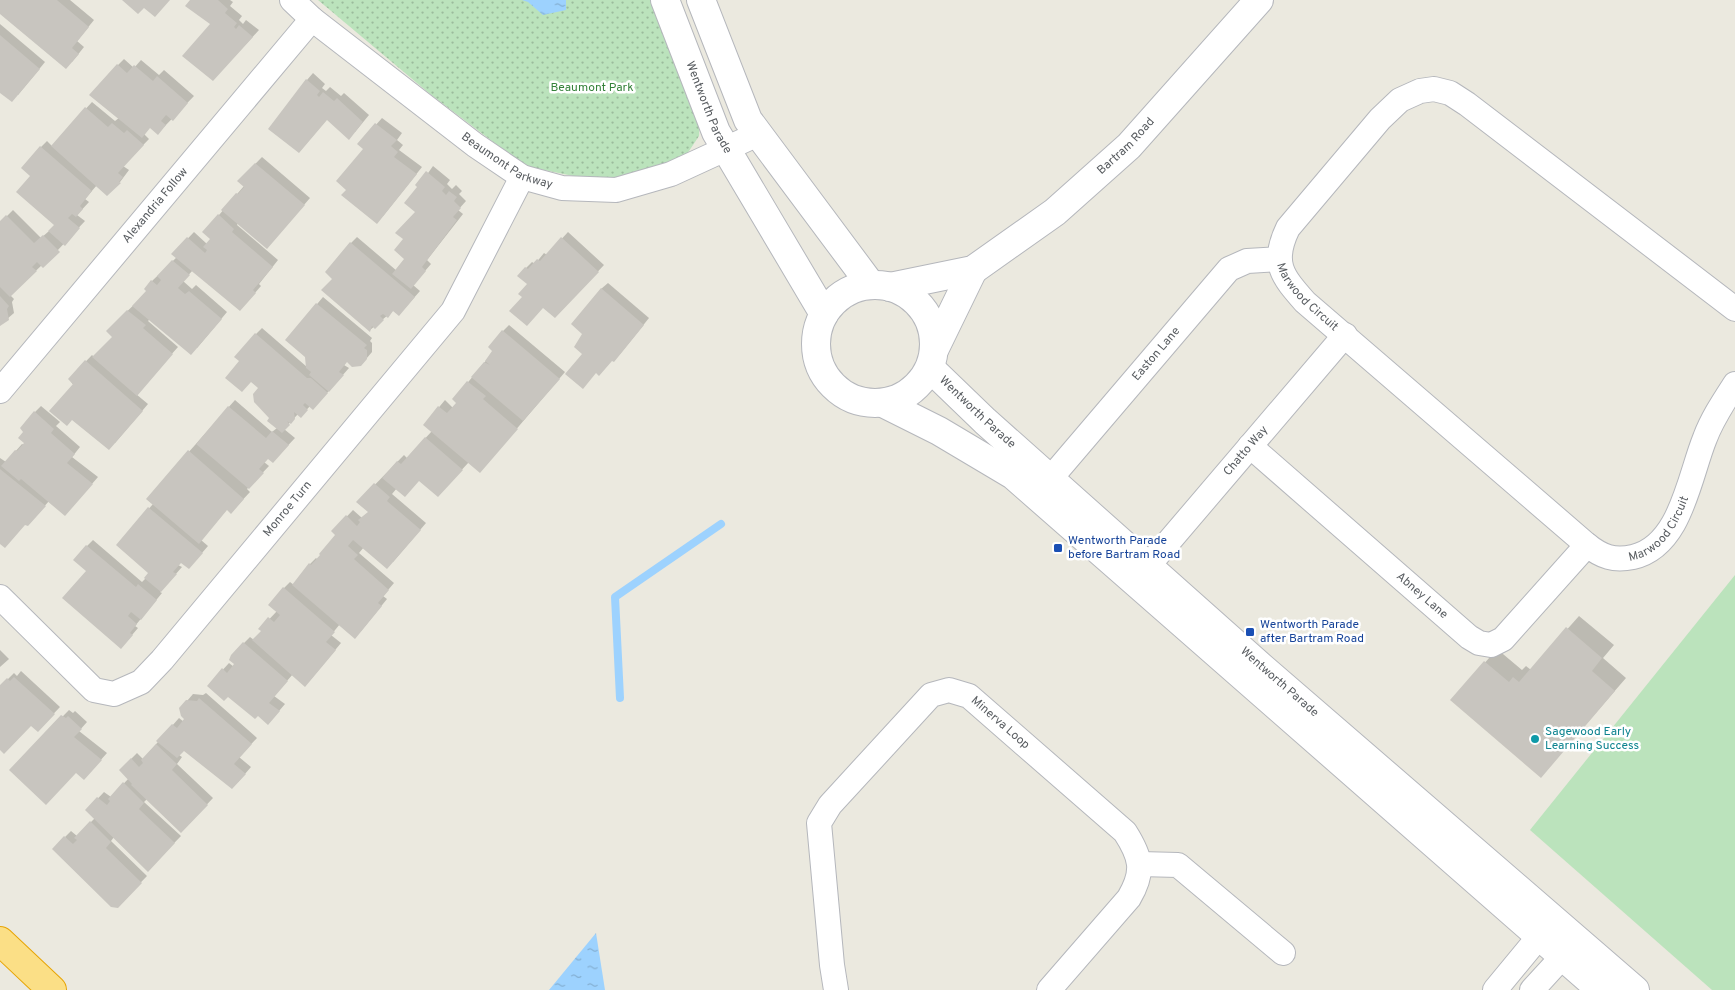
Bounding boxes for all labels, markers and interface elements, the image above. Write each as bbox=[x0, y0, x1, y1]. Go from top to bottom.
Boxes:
street label: Wentworth Parade bbox=[681, 59, 735, 157]
park label: Beaumont Park bbox=[550, 80, 634, 96]
street label: Bartram Road bbox=[1094, 114, 1158, 179]
street label: Beaumont Parkway bbox=[458, 129, 555, 193]
street label: Alexandria Follow bbox=[119, 164, 192, 247]
street label: Marwood Circuit bbox=[1272, 261, 1341, 335]
street label: Easton Lane bbox=[1129, 324, 1184, 385]
street label: Wentworth Parade bbox=[936, 373, 1019, 452]
street label: Chatto Way bbox=[1220, 423, 1272, 480]
street label: Monroe Turn bbox=[260, 478, 316, 540]
street label: Marwood Circuit bbox=[1627, 494, 1693, 566]
place label: Wentworth Parade before Bartram Road bbox=[1068, 533, 1180, 563]
marker: Wentworth Parade before Bartram Road bbox=[1052, 542, 1064, 554]
street label: Abney Lane bbox=[1393, 569, 1451, 623]
place label: Wentworth Parade after Bartram Road bbox=[1260, 617, 1364, 647]
marker: Wentworth Parade after Bartram Road bbox=[1244, 626, 1256, 638]
street label: Wentworth Parade bbox=[1237, 644, 1322, 721]
street label: Minerva Loop bbox=[967, 693, 1033, 753]
place label: Sagewood Early Learning Success bbox=[1545, 724, 1639, 754]
marker: Sagewood Early Learning Success bbox=[1529, 733, 1541, 745]

